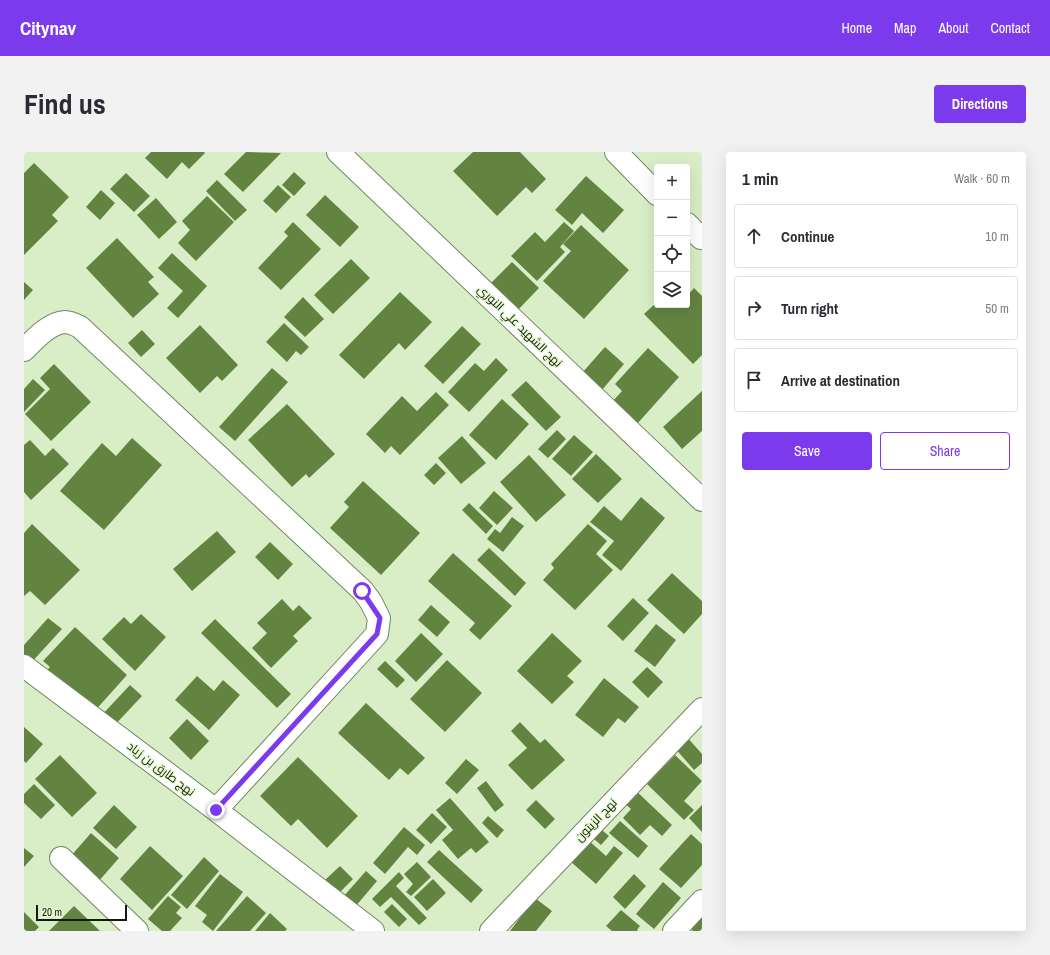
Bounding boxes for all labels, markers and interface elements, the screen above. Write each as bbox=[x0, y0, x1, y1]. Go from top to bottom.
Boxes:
text: Citynav bbox=[20, 15, 76, 41]
text: Home bbox=[841, 19, 872, 37]
text: Map bbox=[894, 19, 916, 37]
text: About bbox=[938, 19, 968, 37]
text: Contact bbox=[990, 19, 1030, 37]
text: Find us bbox=[24, 85, 106, 123]
button: Directions bbox=[934, 85, 1026, 123]
map controls bbox=[654, 164, 690, 308]
button: + bbox=[654, 164, 690, 200]
text: 1 min bbox=[742, 167, 778, 190]
text: Walk · 60 m bbox=[954, 170, 1010, 187]
button: − bbox=[654, 200, 690, 236]
icon: ahead bbox=[743, 225, 765, 247]
text: Continue bbox=[781, 226, 834, 247]
text: 10 m bbox=[985, 228, 1009, 245]
button: locate bbox=[654, 236, 690, 272]
button: layers bbox=[654, 272, 690, 308]
street label: نهج الشهيد علي النوري bbox=[473, 281, 566, 372]
icon: right bbox=[743, 297, 765, 319]
text: Turn right bbox=[781, 298, 838, 319]
text: 50 m bbox=[985, 300, 1009, 317]
icon: arrive bbox=[743, 369, 765, 391]
text: Arrive at destination bbox=[781, 370, 900, 391]
button: Save bbox=[742, 432, 872, 470]
button: Share bbox=[880, 432, 1010, 470]
route start bbox=[353, 582, 371, 600]
street label: نهج طارق بن زياد bbox=[124, 738, 198, 800]
street label: نهج الزيتون bbox=[571, 795, 621, 845]
route end bbox=[207, 801, 225, 819]
scale bar bbox=[36, 903, 127, 922]
text: 20 m bbox=[42, 905, 62, 919]

